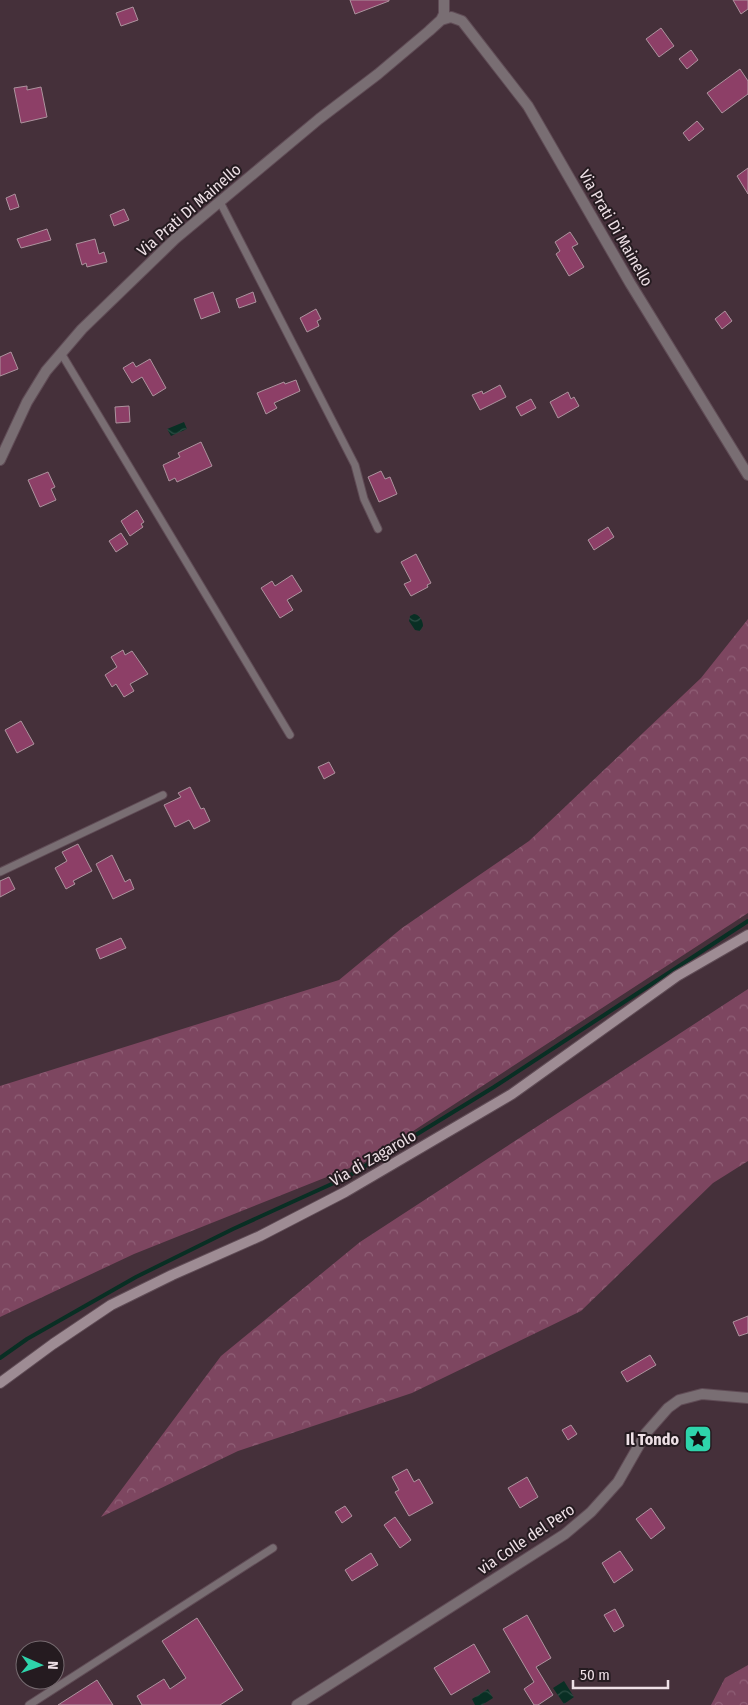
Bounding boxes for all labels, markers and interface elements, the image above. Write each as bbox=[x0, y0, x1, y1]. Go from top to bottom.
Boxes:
street label: Via Prati Di Mainello bbox=[133, 160, 245, 260]
street label: Via Prati Di Mainello bbox=[575, 166, 657, 290]
street label: Via di Zagarolo bbox=[327, 1126, 419, 1190]
place icon: Il Tondo bbox=[683, 1424, 713, 1454]
place label: Il Tondo bbox=[626, 1430, 679, 1449]
street label: via Colle del Pero bbox=[474, 1500, 578, 1578]
north arrow bbox=[15, 1640, 65, 1690]
scale bar bbox=[573, 1658, 668, 1690]
text: N bbox=[44, 1661, 61, 1670]
text: 50 m bbox=[580, 1666, 610, 1684]

